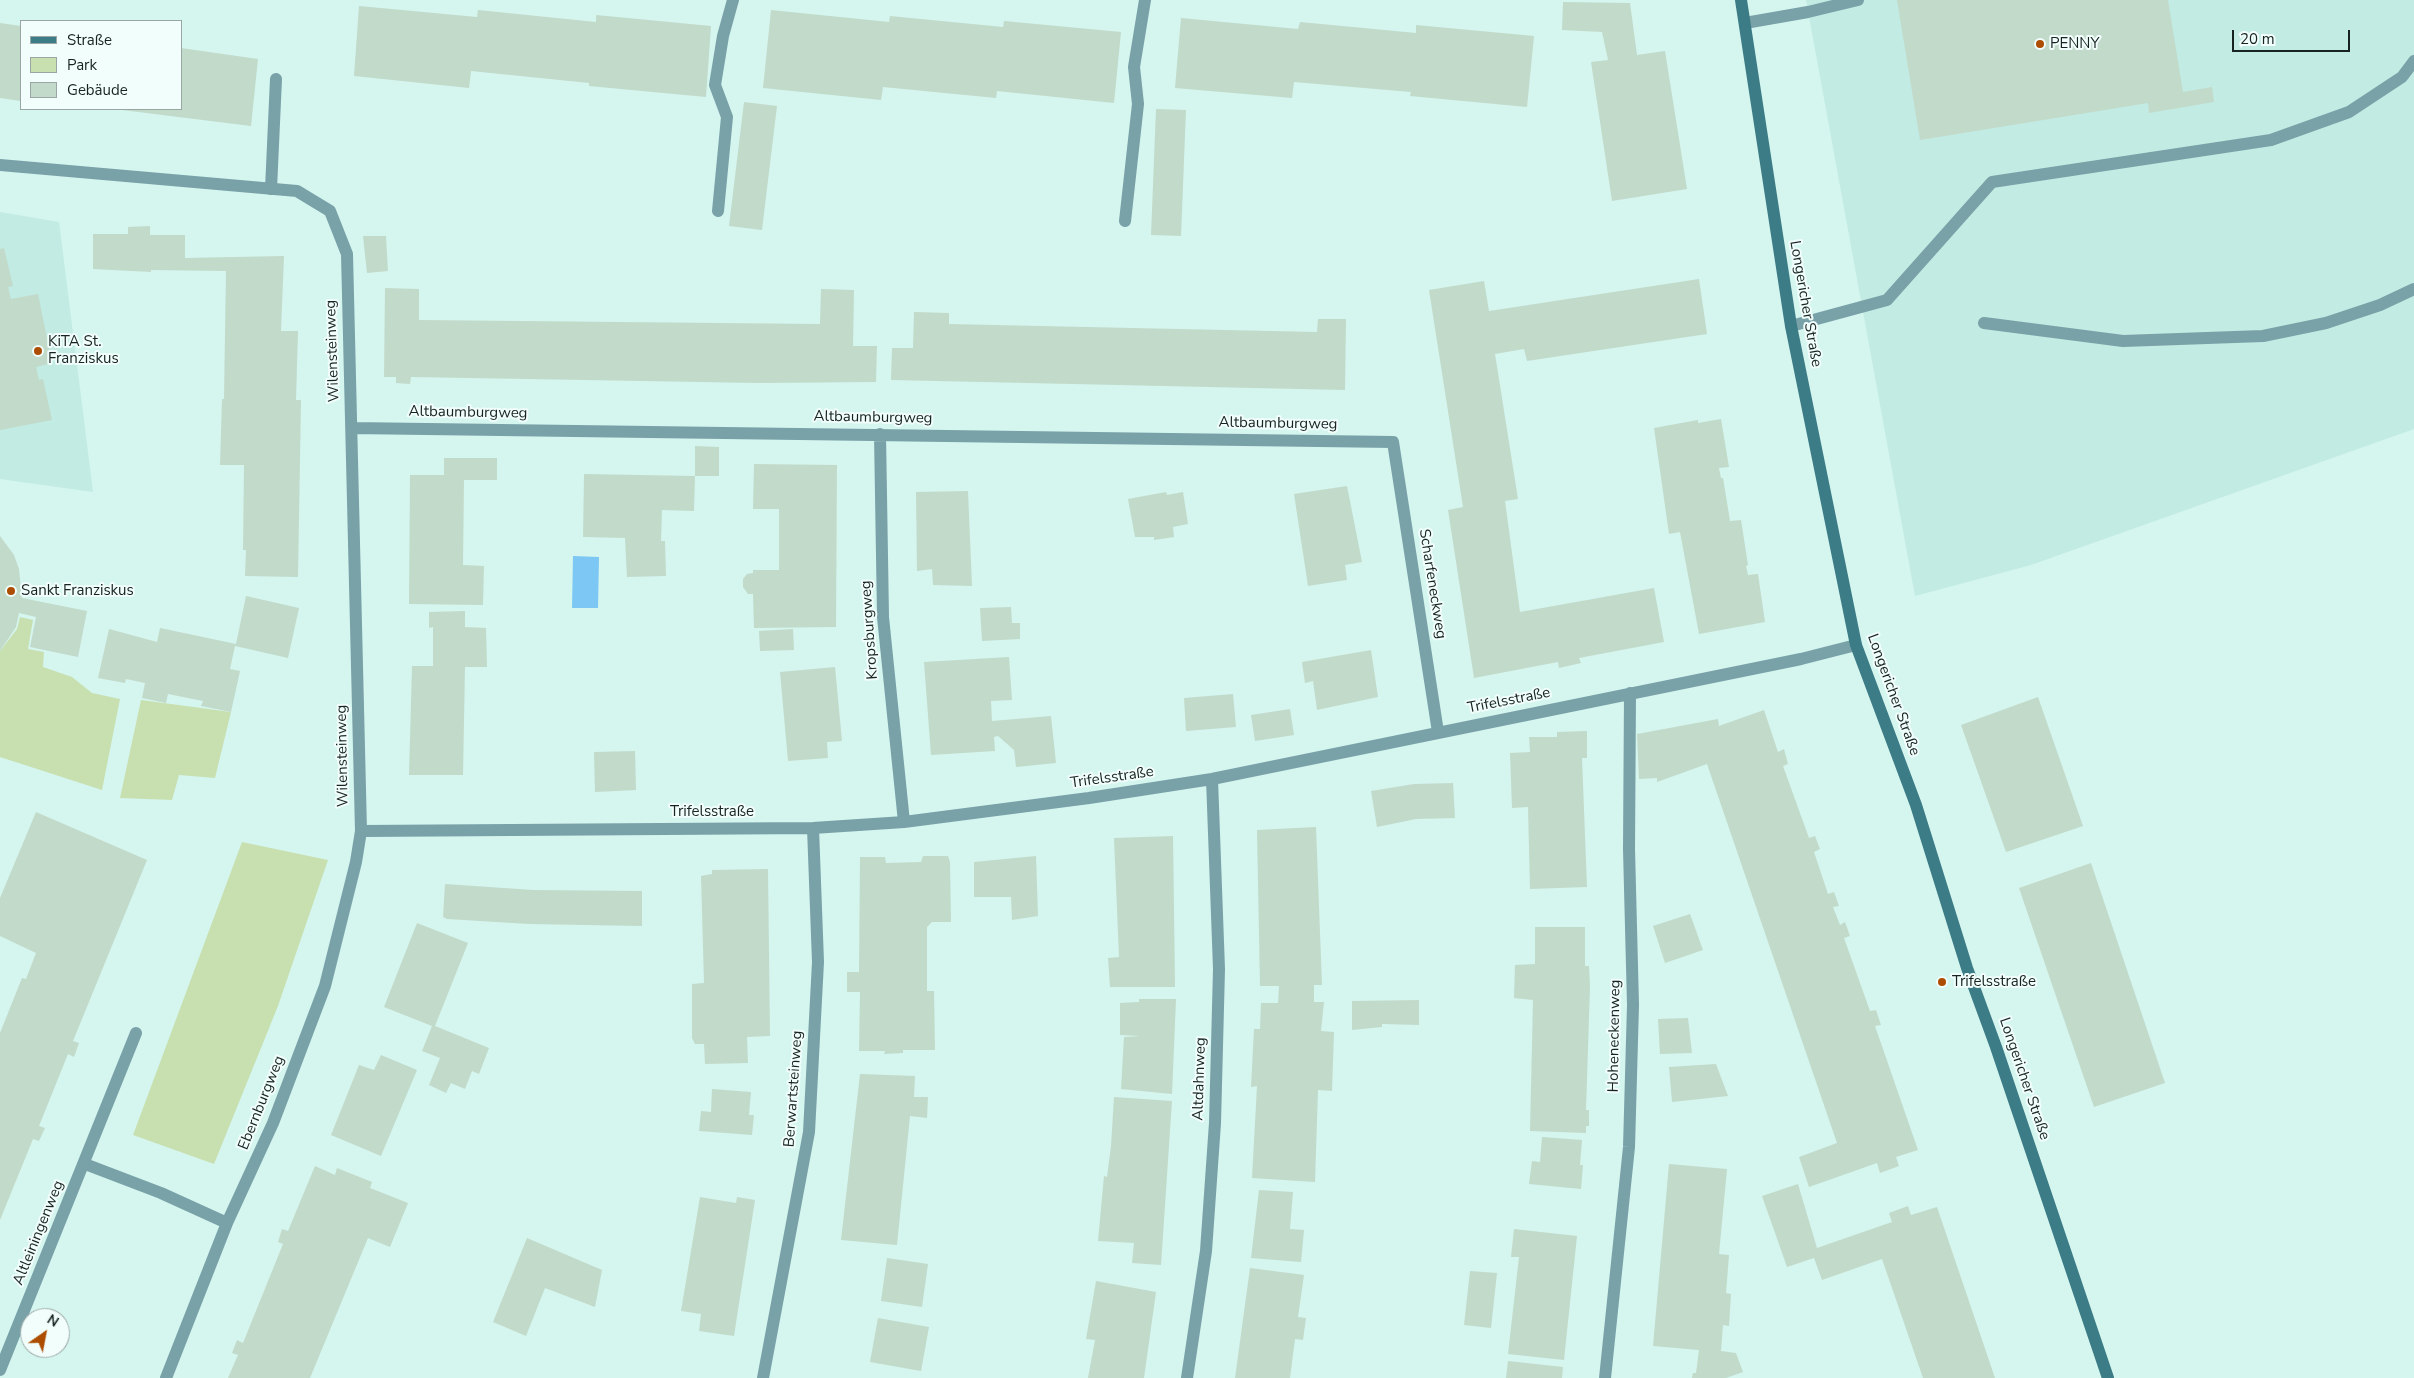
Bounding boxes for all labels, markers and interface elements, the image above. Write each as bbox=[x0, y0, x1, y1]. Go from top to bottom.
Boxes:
legend bbox=[20, 20, 182, 110]
scale bar bbox=[2234, 20, 2352, 52]
text: 20 m bbox=[2240, 29, 2275, 49]
text: Straße bbox=[67, 30, 112, 50]
place label: PENNY bbox=[2050, 35, 2099, 53]
marker: PENNY bbox=[2034, 38, 2046, 50]
text: Park bbox=[67, 55, 97, 75]
text: Gebäude bbox=[67, 80, 128, 100]
street label: Longericher Straße bbox=[1785, 239, 1825, 369]
street label: Wilensteinweg bbox=[322, 300, 344, 402]
place label: KiTA St. Franziskus bbox=[48, 333, 119, 368]
marker: KiTA St. Franziskus bbox=[32, 345, 44, 357]
street label: Altbaumburgweg bbox=[408, 403, 528, 423]
street label: Altbaumburgweg bbox=[813, 408, 933, 428]
street label: Altbaumburgweg bbox=[1218, 414, 1338, 434]
street label: Scharfeneckweg bbox=[1414, 528, 1450, 640]
street label: Kropsburgweg bbox=[858, 580, 882, 680]
place label: Sankt Franziskus bbox=[21, 582, 134, 600]
marker: Sankt Franziskus bbox=[5, 585, 17, 597]
street label: Longericher Straße bbox=[1863, 632, 1923, 758]
street label: Trifelsstraße bbox=[1466, 684, 1552, 718]
street label: Wilensteinweg bbox=[333, 705, 353, 807]
street label: Trifelsstraße bbox=[1069, 763, 1155, 793]
street label: Trifelsstraße bbox=[670, 803, 754, 821]
place label: Trifelsstraße bbox=[1952, 973, 2036, 991]
marker: Trifelsstraße bbox=[1936, 976, 1948, 988]
street label: Hoheneckenweg bbox=[1605, 979, 1625, 1093]
street label: Longericher Straße bbox=[1995, 1016, 2053, 1142]
street label: Berwartsteinweg bbox=[781, 1030, 807, 1148]
street label: Altdahnweg bbox=[1190, 1037, 1210, 1121]
street label: Ebernburgweg bbox=[235, 1053, 289, 1153]
street label: Altleiningenweg bbox=[10, 1178, 68, 1288]
north arrow bbox=[20, 1308, 70, 1358]
text: N bbox=[43, 1310, 62, 1332]

